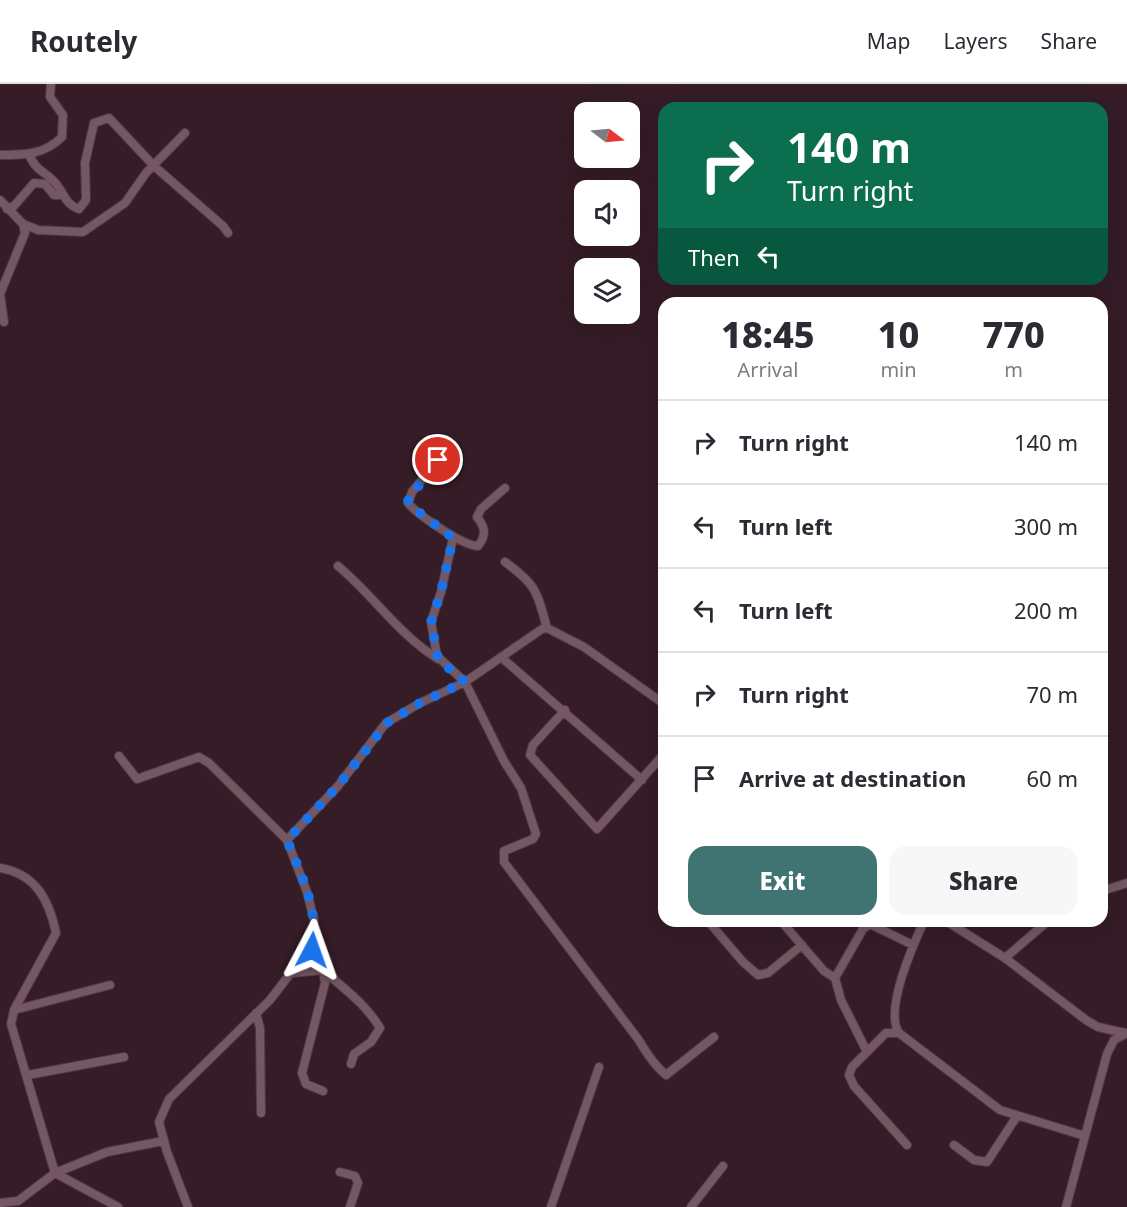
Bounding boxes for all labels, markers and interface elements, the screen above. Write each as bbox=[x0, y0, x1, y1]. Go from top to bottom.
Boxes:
text: Routely bbox=[30, 22, 137, 60]
text: Map bbox=[867, 27, 911, 55]
text: Layers bbox=[944, 27, 1008, 55]
text: Share bbox=[1041, 27, 1097, 55]
north arrow bbox=[574, 102, 640, 168]
map controls bbox=[574, 102, 640, 324]
text: 140 m bbox=[787, 118, 911, 175]
icon: right bbox=[688, 126, 766, 204]
text: Turn right bbox=[787, 172, 913, 209]
button: sound bbox=[574, 180, 640, 246]
icon: left bbox=[752, 240, 785, 273]
text: Then bbox=[688, 242, 740, 272]
button: layers bbox=[574, 258, 640, 324]
text: 18:45 bbox=[721, 310, 815, 359]
text: 10 bbox=[878, 310, 919, 359]
text: 770 bbox=[982, 310, 1045, 359]
text: Arrival bbox=[737, 356, 798, 383]
text: min bbox=[880, 356, 917, 383]
text: m bbox=[1004, 356, 1023, 383]
icon: right bbox=[688, 426, 721, 459]
text: Turn right bbox=[739, 427, 849, 457]
text: 140 m bbox=[1014, 427, 1078, 457]
pin bbox=[412, 434, 463, 485]
icon: arrive bbox=[421, 443, 454, 476]
icon: left bbox=[688, 510, 721, 543]
text: Turn left bbox=[739, 511, 833, 541]
text: 300 m bbox=[1014, 511, 1078, 541]
icon: left bbox=[688, 594, 721, 627]
text: Turn left bbox=[739, 595, 833, 625]
text: 200 m bbox=[1014, 595, 1078, 625]
icon: right bbox=[688, 678, 721, 711]
text: Turn right bbox=[739, 679, 849, 709]
text: 70 m bbox=[1027, 679, 1078, 709]
icon: arrive bbox=[688, 762, 721, 795]
text: Arrive at destination bbox=[739, 763, 966, 793]
text: 60 m bbox=[1027, 763, 1078, 793]
button: Exit bbox=[688, 846, 877, 915]
button: Share bbox=[889, 846, 1078, 915]
position arrow bbox=[280, 918, 344, 982]

